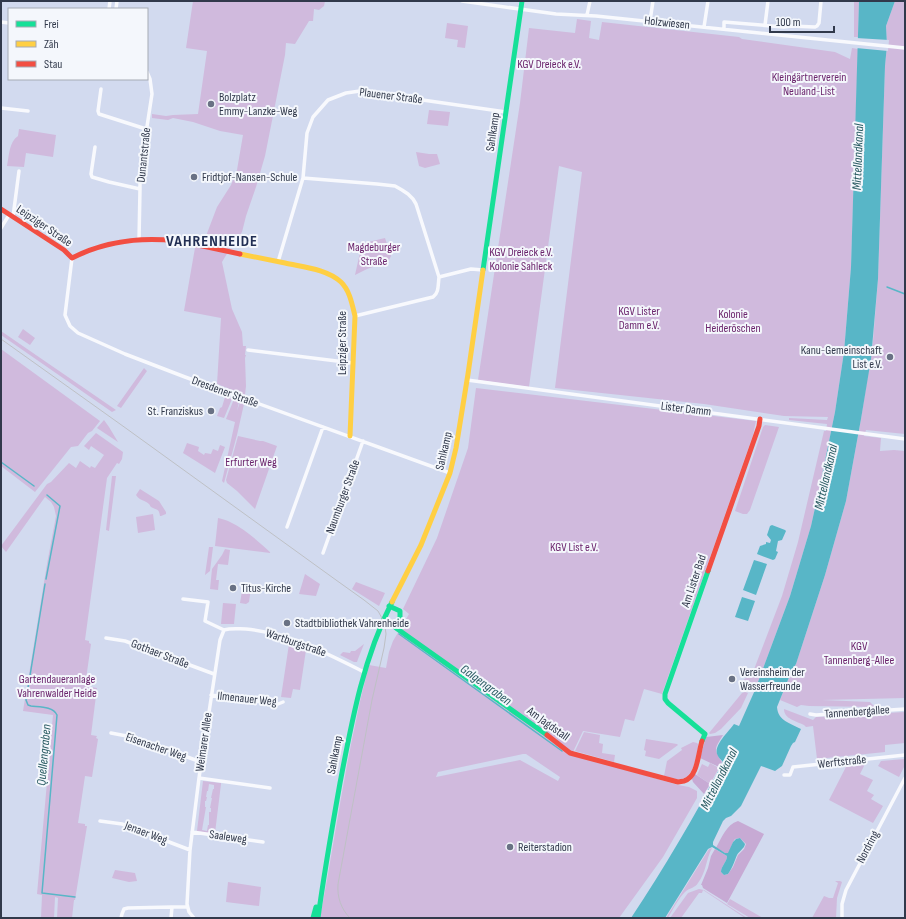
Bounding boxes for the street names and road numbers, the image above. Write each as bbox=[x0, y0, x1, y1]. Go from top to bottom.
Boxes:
street label: Holzwiesen bbox=[643, 13, 691, 33]
street label: Plauener Straße bbox=[359, 85, 424, 107]
street label: Sahlkamp bbox=[483, 112, 503, 152]
street label: Dunantstraße bbox=[134, 127, 154, 183]
street label: Leipziger Straße bbox=[13, 202, 75, 250]
street label: Leipziger Straße bbox=[335, 311, 350, 375]
street label: Dresdener Straße bbox=[190, 373, 261, 411]
street label: Lister Damm bbox=[660, 398, 712, 420]
street label: Sahlkamp bbox=[432, 430, 456, 472]
street label: Naumburger Straße bbox=[323, 458, 363, 536]
street label: Am Lister Bad bbox=[678, 553, 710, 610]
street label: Wartburgstraße bbox=[264, 626, 328, 660]
street label: Gothaer Straße bbox=[129, 636, 191, 672]
street label: Ilmenauer Weg bbox=[217, 688, 278, 710]
street label: Tannenbergallee bbox=[824, 702, 890, 722]
street label: Am Jagdstall bbox=[523, 703, 572, 744]
street label: Weimarer Allee bbox=[192, 711, 216, 773]
street label: Eisenacher Weg bbox=[124, 730, 189, 764]
street label: Sahlkamp bbox=[324, 734, 346, 776]
street label: Werftstraße bbox=[817, 752, 867, 772]
street label: Jenaer Weg bbox=[122, 818, 170, 848]
street label: Saaleweg bbox=[208, 827, 248, 847]
street label: Nordring bbox=[853, 828, 883, 866]

